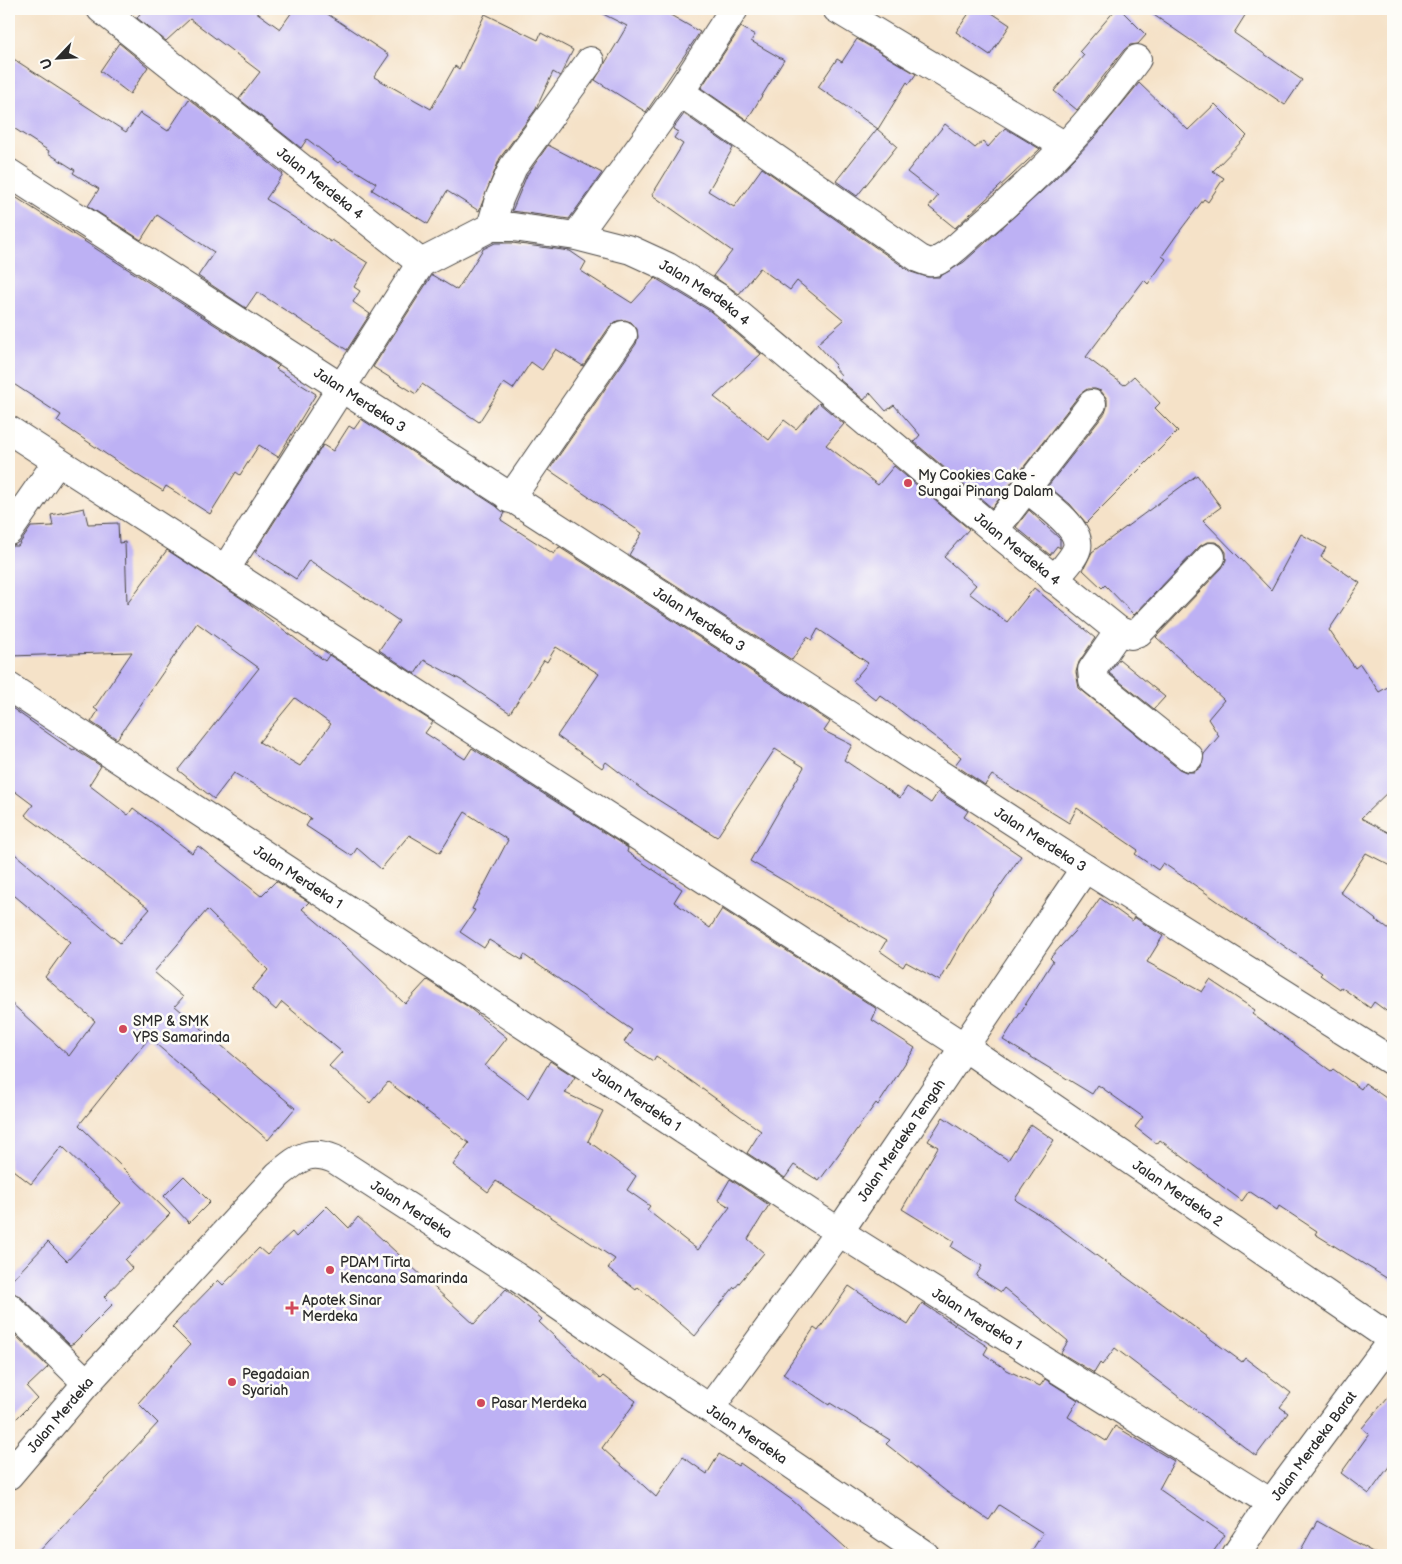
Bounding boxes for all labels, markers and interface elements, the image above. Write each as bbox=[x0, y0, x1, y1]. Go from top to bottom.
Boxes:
north arrow bbox=[32, 32, 82, 82]
text: U bbox=[37, 55, 56, 71]
street label: Jalan Merdeka 4 bbox=[273, 144, 367, 223]
street label: Jalan Merdeka 4 bbox=[657, 256, 754, 330]
street label: Jalan Merdeka 3 bbox=[311, 364, 409, 436]
place label: My Cookies Cake - Sungai Pinang Dalam bbox=[918, 467, 1053, 500]
marker: My Cookies Cake - Sungai Pinang Dalam bbox=[902, 477, 914, 489]
street label: Jalan Merdeka 4 bbox=[971, 509, 1064, 590]
street label: Jalan Merdeka 3 bbox=[650, 583, 748, 655]
street label: Jalan Merdeka 3 bbox=[991, 804, 1089, 876]
street label: Jalan Merdeka 1 bbox=[250, 842, 346, 913]
place label: SMP & SMK YPS Samarinda bbox=[132, 1013, 230, 1046]
marker: SMP & SMK YPS Samarinda bbox=[117, 1023, 129, 1035]
street label: Jalan Merdeka 1 bbox=[589, 1064, 684, 1135]
street label: Jalan Merdeka Tengah bbox=[854, 1076, 949, 1205]
street label: Jalan Merdeka 2 bbox=[1129, 1157, 1227, 1231]
street label: Jalan Merdeka bbox=[367, 1177, 455, 1242]
place label: PDAM Tirta Kencana Samarinda bbox=[340, 1254, 468, 1287]
marker: PDAM Tirta Kencana Samarinda bbox=[324, 1264, 336, 1276]
street label: Jalan Merdeka 1 bbox=[929, 1285, 1025, 1354]
place label: Apotek Sinar Merdeka bbox=[302, 1292, 383, 1325]
marker: Apotek Sinar Merdeka bbox=[286, 1302, 298, 1314]
place label: Pegadaian Syariah bbox=[242, 1366, 310, 1399]
street label: Jalan Merdeka bbox=[24, 1374, 97, 1456]
marker: Pegadaian Syariah bbox=[226, 1376, 238, 1388]
street label: Jalan Merdeka Barat bbox=[1268, 1387, 1361, 1504]
place label: Pasar Merdeka bbox=[491, 1395, 587, 1412]
marker: Pasar Merdeka bbox=[475, 1397, 487, 1409]
street label: Jalan Merdeka bbox=[703, 1401, 790, 1468]

